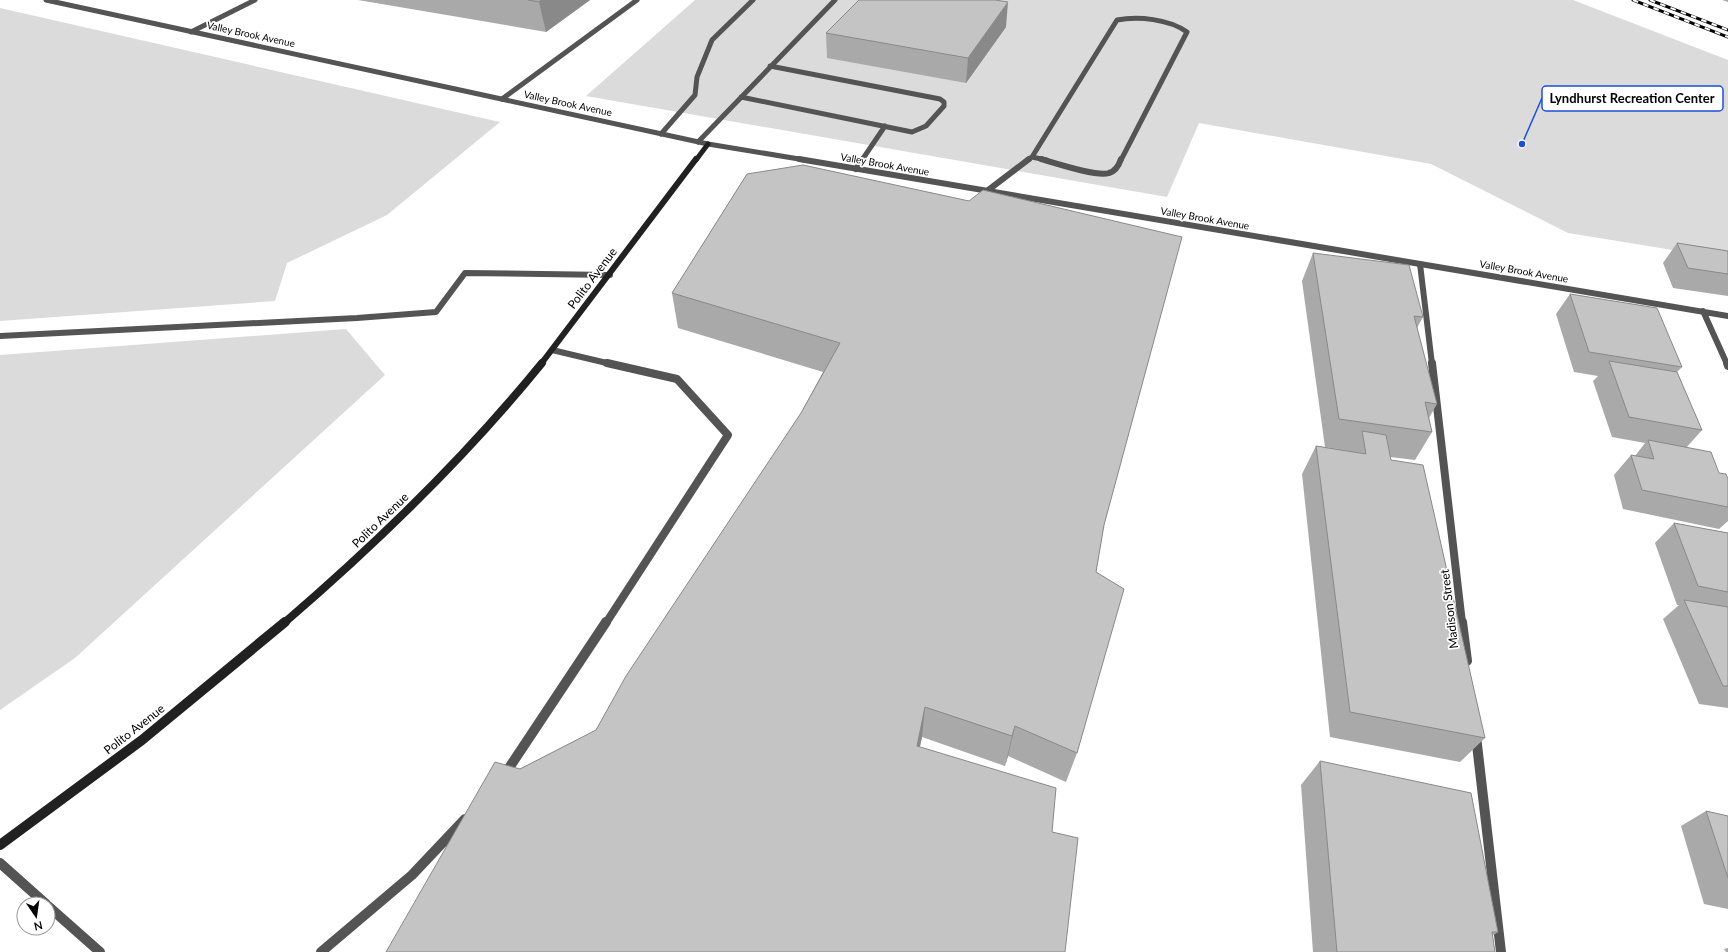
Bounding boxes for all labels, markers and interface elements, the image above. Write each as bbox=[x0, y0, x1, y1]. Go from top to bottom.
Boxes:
street label: Valley Brook Avenue bbox=[206, 19, 296, 49]
callout: Lyndhurst Recreation Center bbox=[1542, 86, 1723, 111]
street label: Valley Brook Avenue bbox=[523, 88, 613, 118]
text: Lyndhurst Recreation Center bbox=[1549, 90, 1715, 106]
street label: Valley Brook Avenue bbox=[840, 150, 930, 178]
street label: Valley Brook Avenue bbox=[1160, 204, 1250, 232]
street label: Polito Avenue bbox=[564, 244, 620, 312]
street label: Valley Brook Avenue bbox=[1479, 257, 1569, 285]
street label: Polito Avenue bbox=[349, 489, 411, 551]
street label: Madison Street bbox=[1437, 568, 1461, 650]
street label: Polito Avenue bbox=[101, 701, 167, 757]
north arrow bbox=[16, 896, 56, 936]
text: N bbox=[33, 919, 44, 934]

